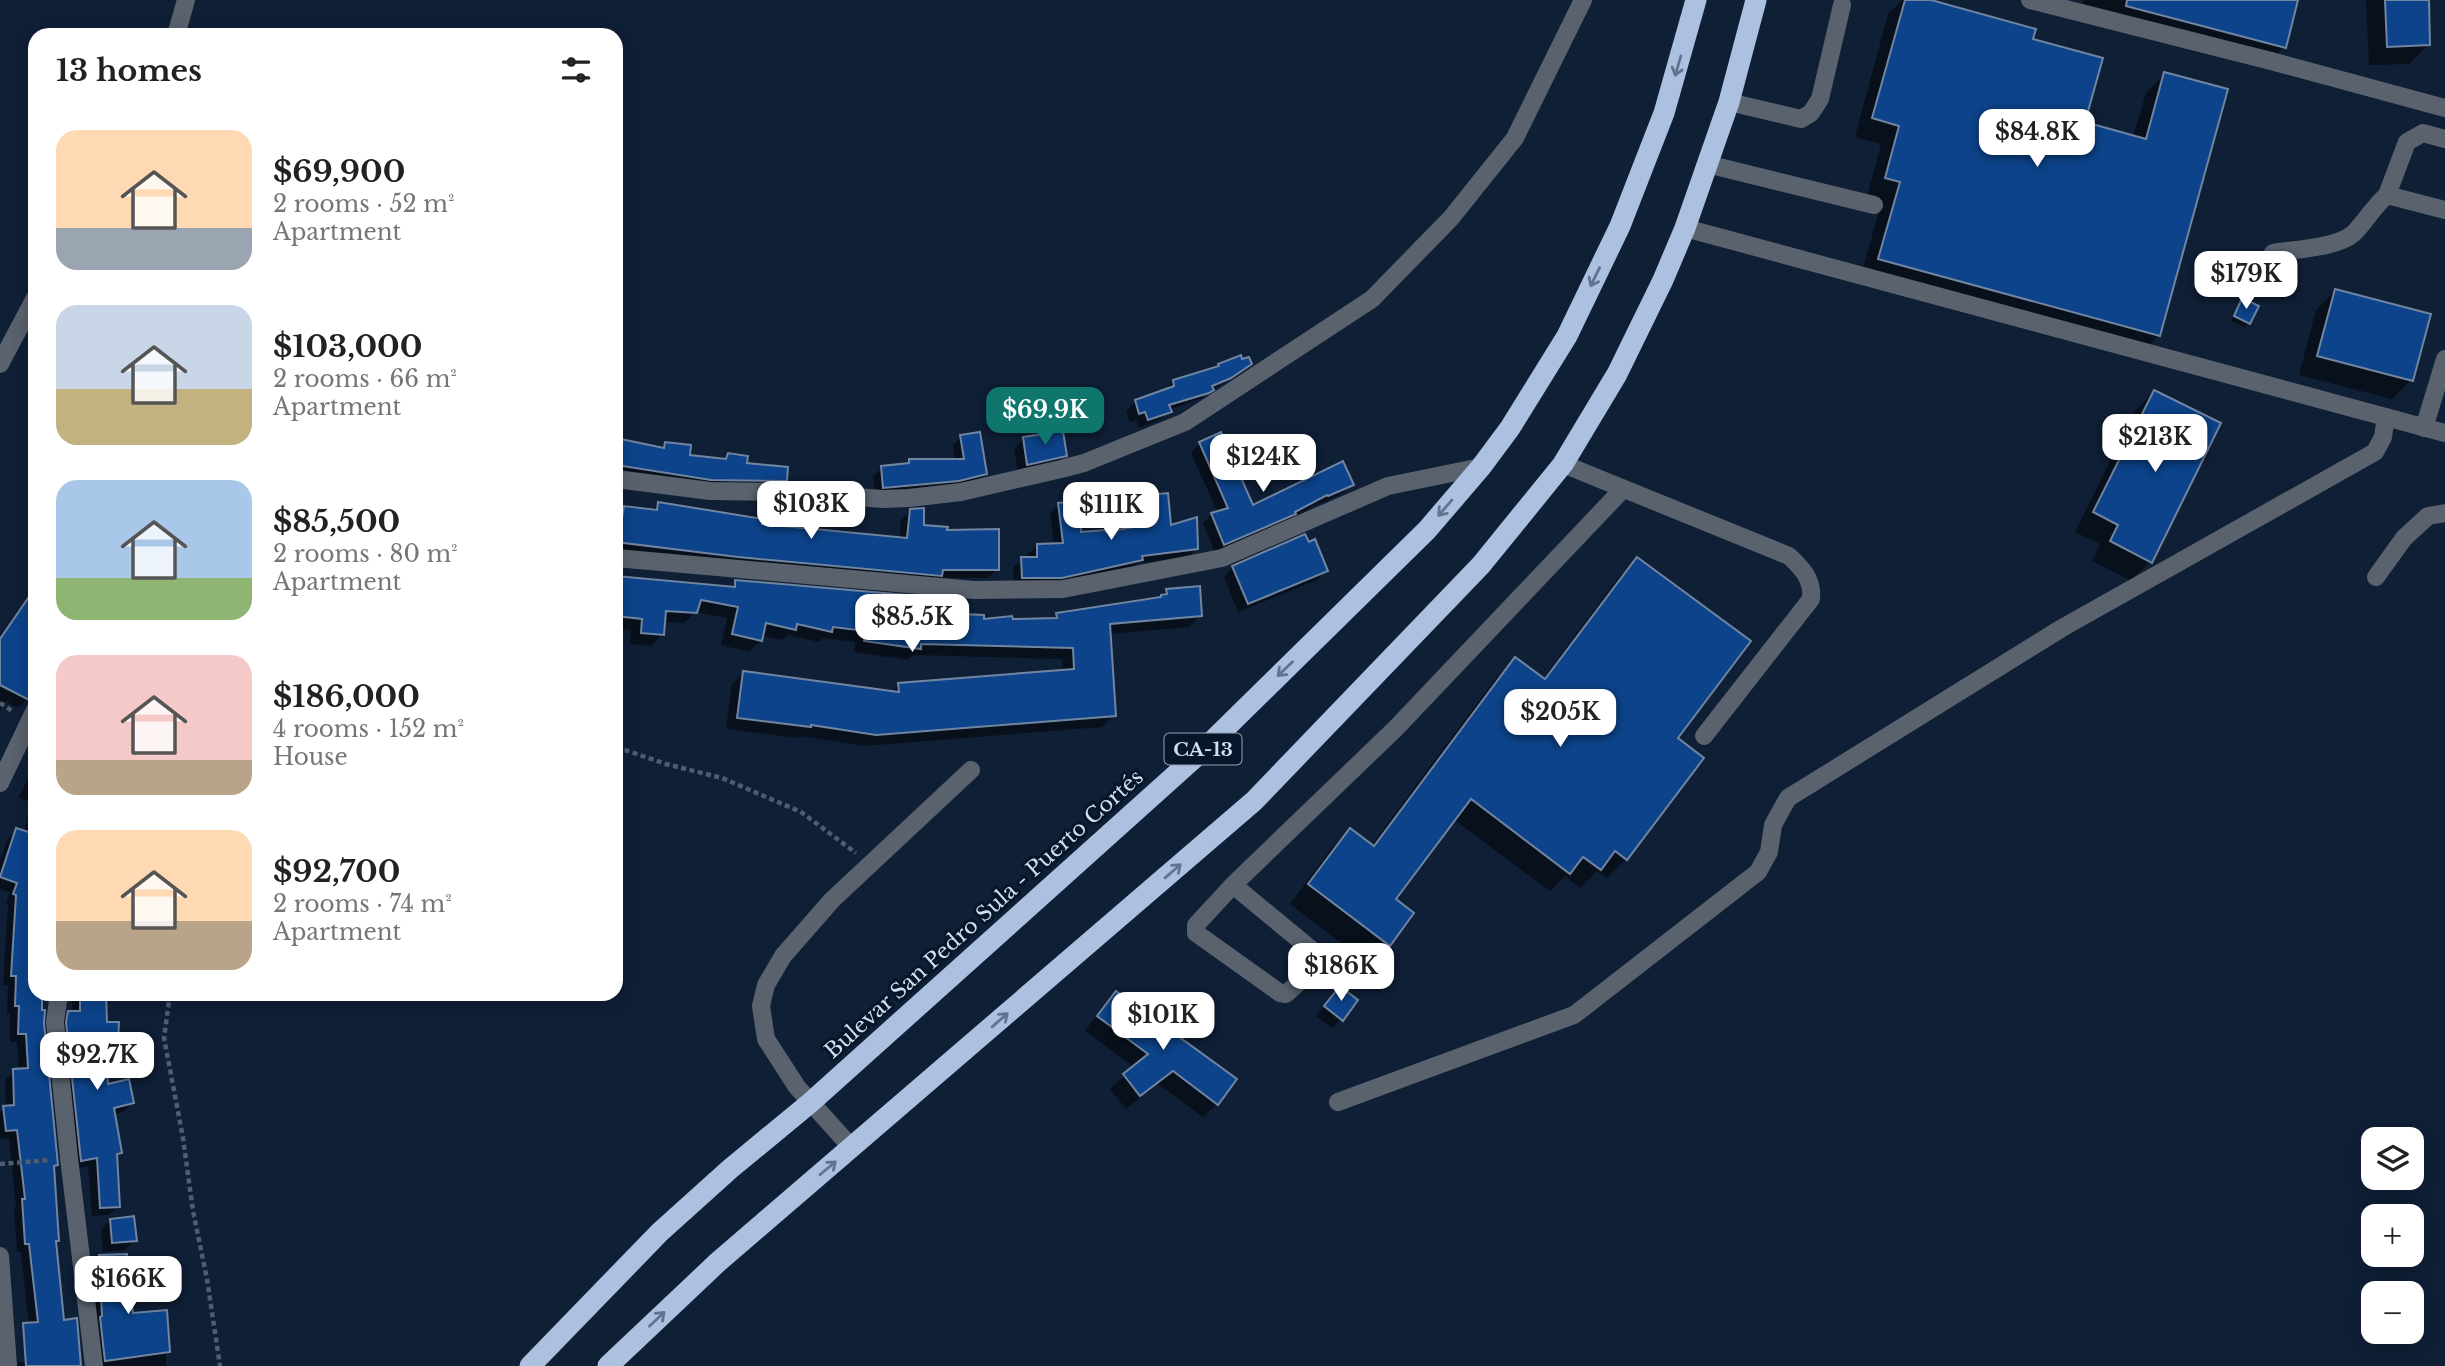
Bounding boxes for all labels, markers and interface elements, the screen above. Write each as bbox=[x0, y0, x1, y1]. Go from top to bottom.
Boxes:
icon: filters bbox=[557, 51, 595, 89]
text: 13 homes bbox=[56, 52, 202, 89]
one-way arrow bbox=[1670, 54, 1683, 76]
pin: $84.8K bbox=[1980, 110, 2094, 169]
text: $84.8K bbox=[1995, 118, 2079, 146]
text: $69,900 bbox=[273, 153, 405, 190]
icon: home bbox=[112, 158, 196, 242]
text: 2 rooms · 52 m² bbox=[273, 190, 455, 218]
text: Apartment bbox=[273, 218, 401, 246]
pin: $179K bbox=[2197, 252, 2295, 311]
text: $179K bbox=[2210, 260, 2282, 288]
one-way arrow bbox=[1588, 266, 1601, 287]
text: $103,000 bbox=[273, 328, 422, 365]
icon: home bbox=[112, 333, 196, 417]
text: 2 rooms · 66 m² bbox=[273, 365, 457, 393]
pin: $69.9K bbox=[988, 388, 1102, 447]
text: Apartment bbox=[273, 393, 401, 421]
text: $69.9K bbox=[1002, 396, 1088, 424]
pin: $213K bbox=[2106, 414, 2204, 474]
text: $213K bbox=[2118, 423, 2192, 451]
pin: $124K bbox=[1214, 434, 1312, 494]
text: $124K bbox=[1226, 443, 1300, 471]
pin: $103K bbox=[762, 482, 860, 541]
pin: $111K bbox=[1062, 482, 1160, 542]
text: $103K bbox=[773, 490, 849, 518]
text: $111K bbox=[1079, 491, 1143, 519]
one-way arrow bbox=[1437, 499, 1453, 517]
text: $85,500 bbox=[273, 503, 400, 540]
icon: home bbox=[112, 508, 196, 592]
text: 2 rooms · 80 m² bbox=[273, 540, 458, 568]
text: Apartment bbox=[273, 568, 401, 596]
pin: $85.5K bbox=[855, 594, 969, 654]
text: $85.5K bbox=[871, 603, 953, 631]
one-way arrow bbox=[1277, 661, 1294, 678]
text: $186,000 bbox=[273, 678, 420, 715]
icon: home bbox=[112, 683, 196, 767]
pin: $205K bbox=[1511, 690, 1609, 749]
text: $205K bbox=[1520, 698, 1600, 726]
text: 4 rooms · 152 m² bbox=[273, 715, 464, 743]
road number: CA-13 bbox=[1164, 734, 1242, 764]
text: House bbox=[273, 743, 348, 771]
street label: Bulevar San Pedro Sula - Puerto Cortés bbox=[819, 764, 1149, 1064]
text: $92,700 bbox=[273, 853, 400, 890]
icon: home bbox=[112, 858, 196, 942]
one-way arrow bbox=[1163, 863, 1181, 879]
text: 2 rooms · 74 m² bbox=[273, 890, 452, 918]
text: Apartment bbox=[273, 918, 401, 946]
pin: $186K bbox=[1292, 944, 1390, 1003]
text: $186K bbox=[1304, 952, 1378, 980]
pin: $101K bbox=[1114, 992, 1212, 1052]
text: $101K bbox=[1127, 1001, 1199, 1029]
one-way arrow bbox=[991, 1012, 1009, 1028]
pin: $92.7K bbox=[40, 1032, 154, 1092]
text: $92.7K bbox=[56, 1041, 138, 1069]
map controls bbox=[2361, 1127, 2424, 1344]
button: layers bbox=[2361, 1127, 2424, 1190]
one-way arrow bbox=[819, 1160, 837, 1176]
button: + bbox=[2361, 1204, 2424, 1267]
pin: $166K bbox=[79, 1256, 177, 1316]
text: $166K bbox=[91, 1265, 165, 1293]
button: − bbox=[2361, 1281, 2424, 1344]
one-way arrow bbox=[648, 1310, 665, 1327]

